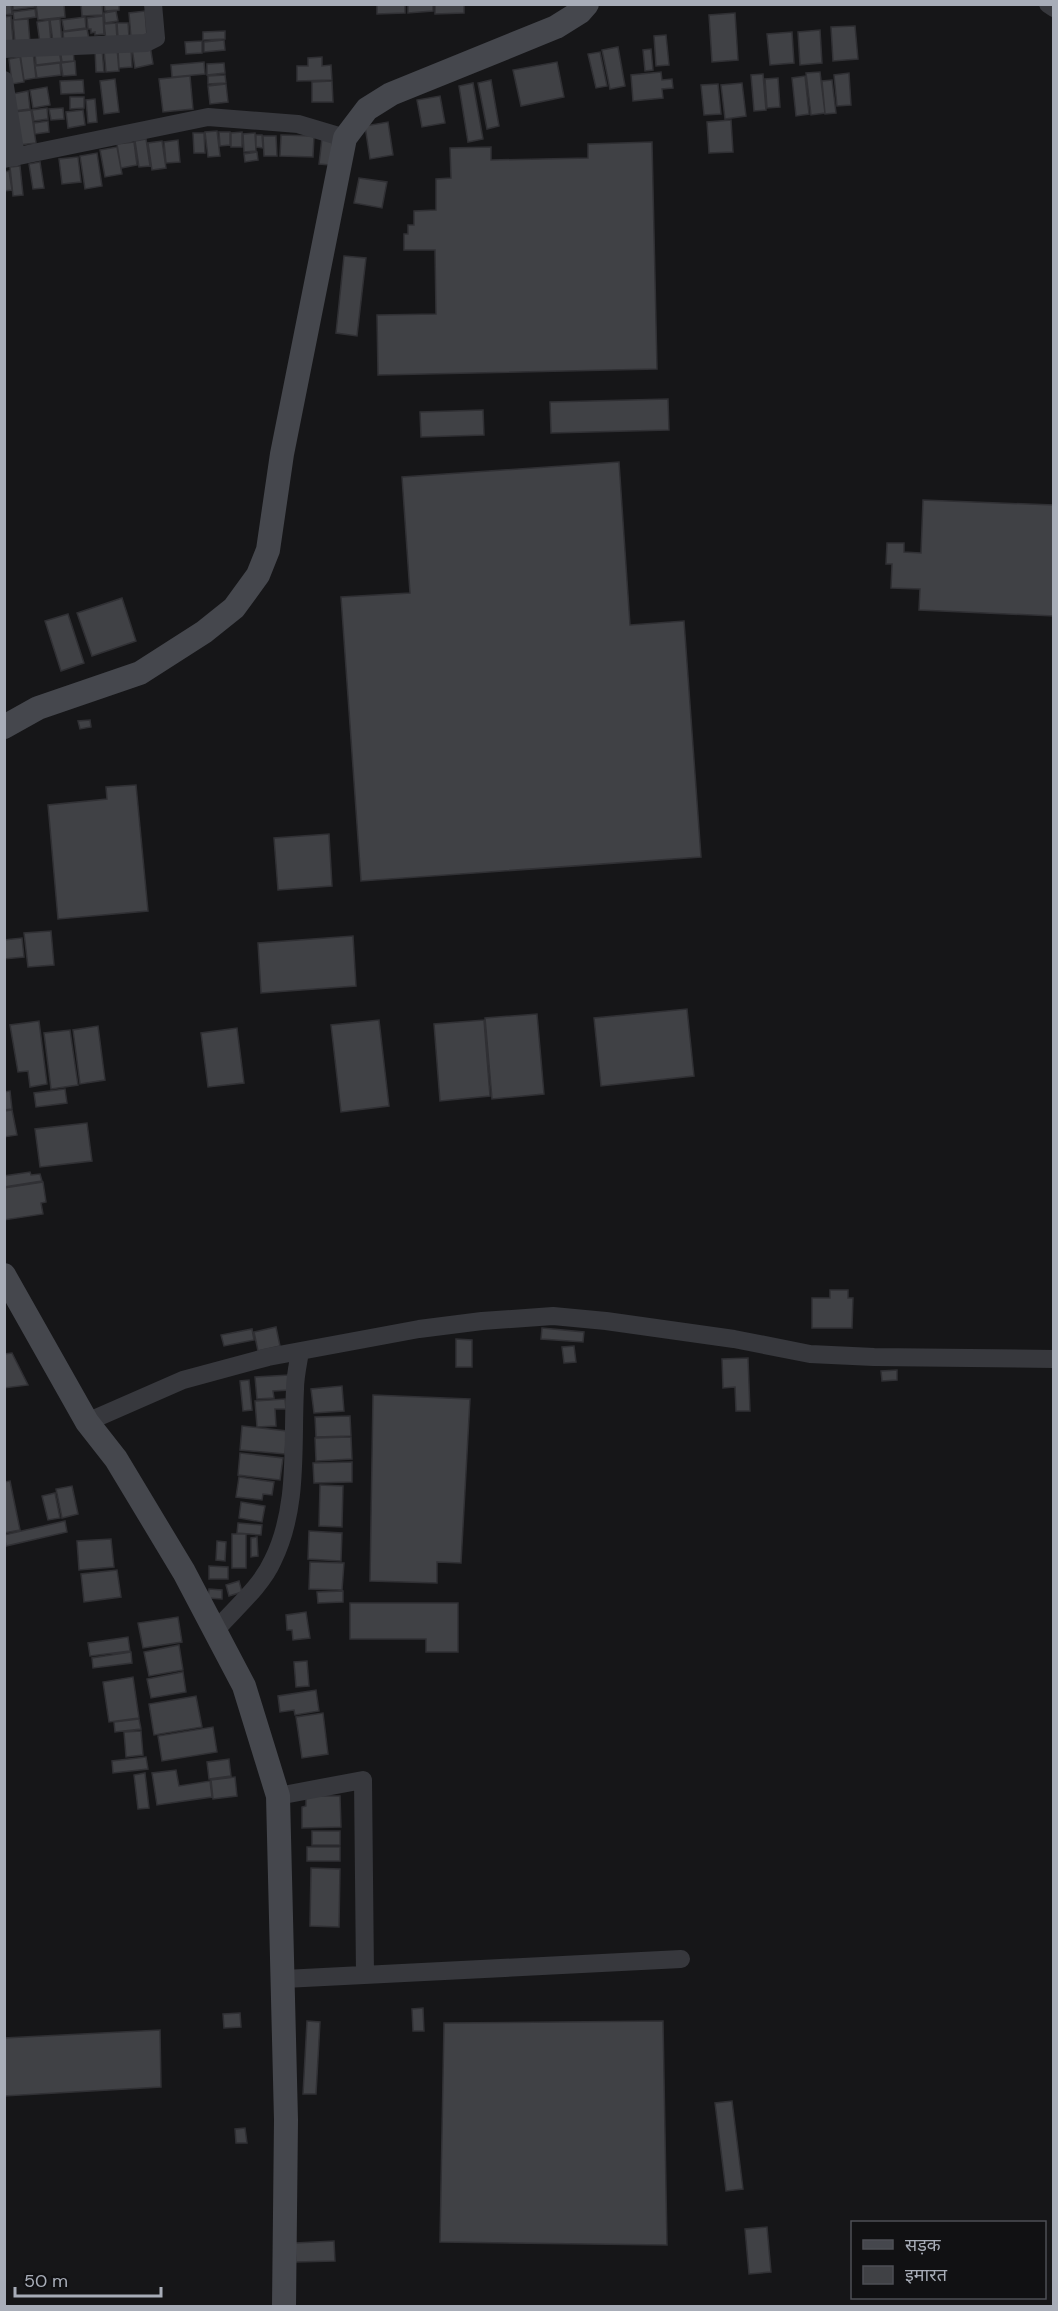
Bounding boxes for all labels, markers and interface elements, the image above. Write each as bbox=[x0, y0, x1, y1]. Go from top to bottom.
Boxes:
legend bbox=[851, 2221, 1046, 2299]
text: सड़क bbox=[905, 2233, 942, 2257]
scale bar bbox=[15, 2260, 160, 2298]
text: इमारत bbox=[905, 2263, 948, 2287]
text: 50 m bbox=[24, 2269, 68, 2293]

